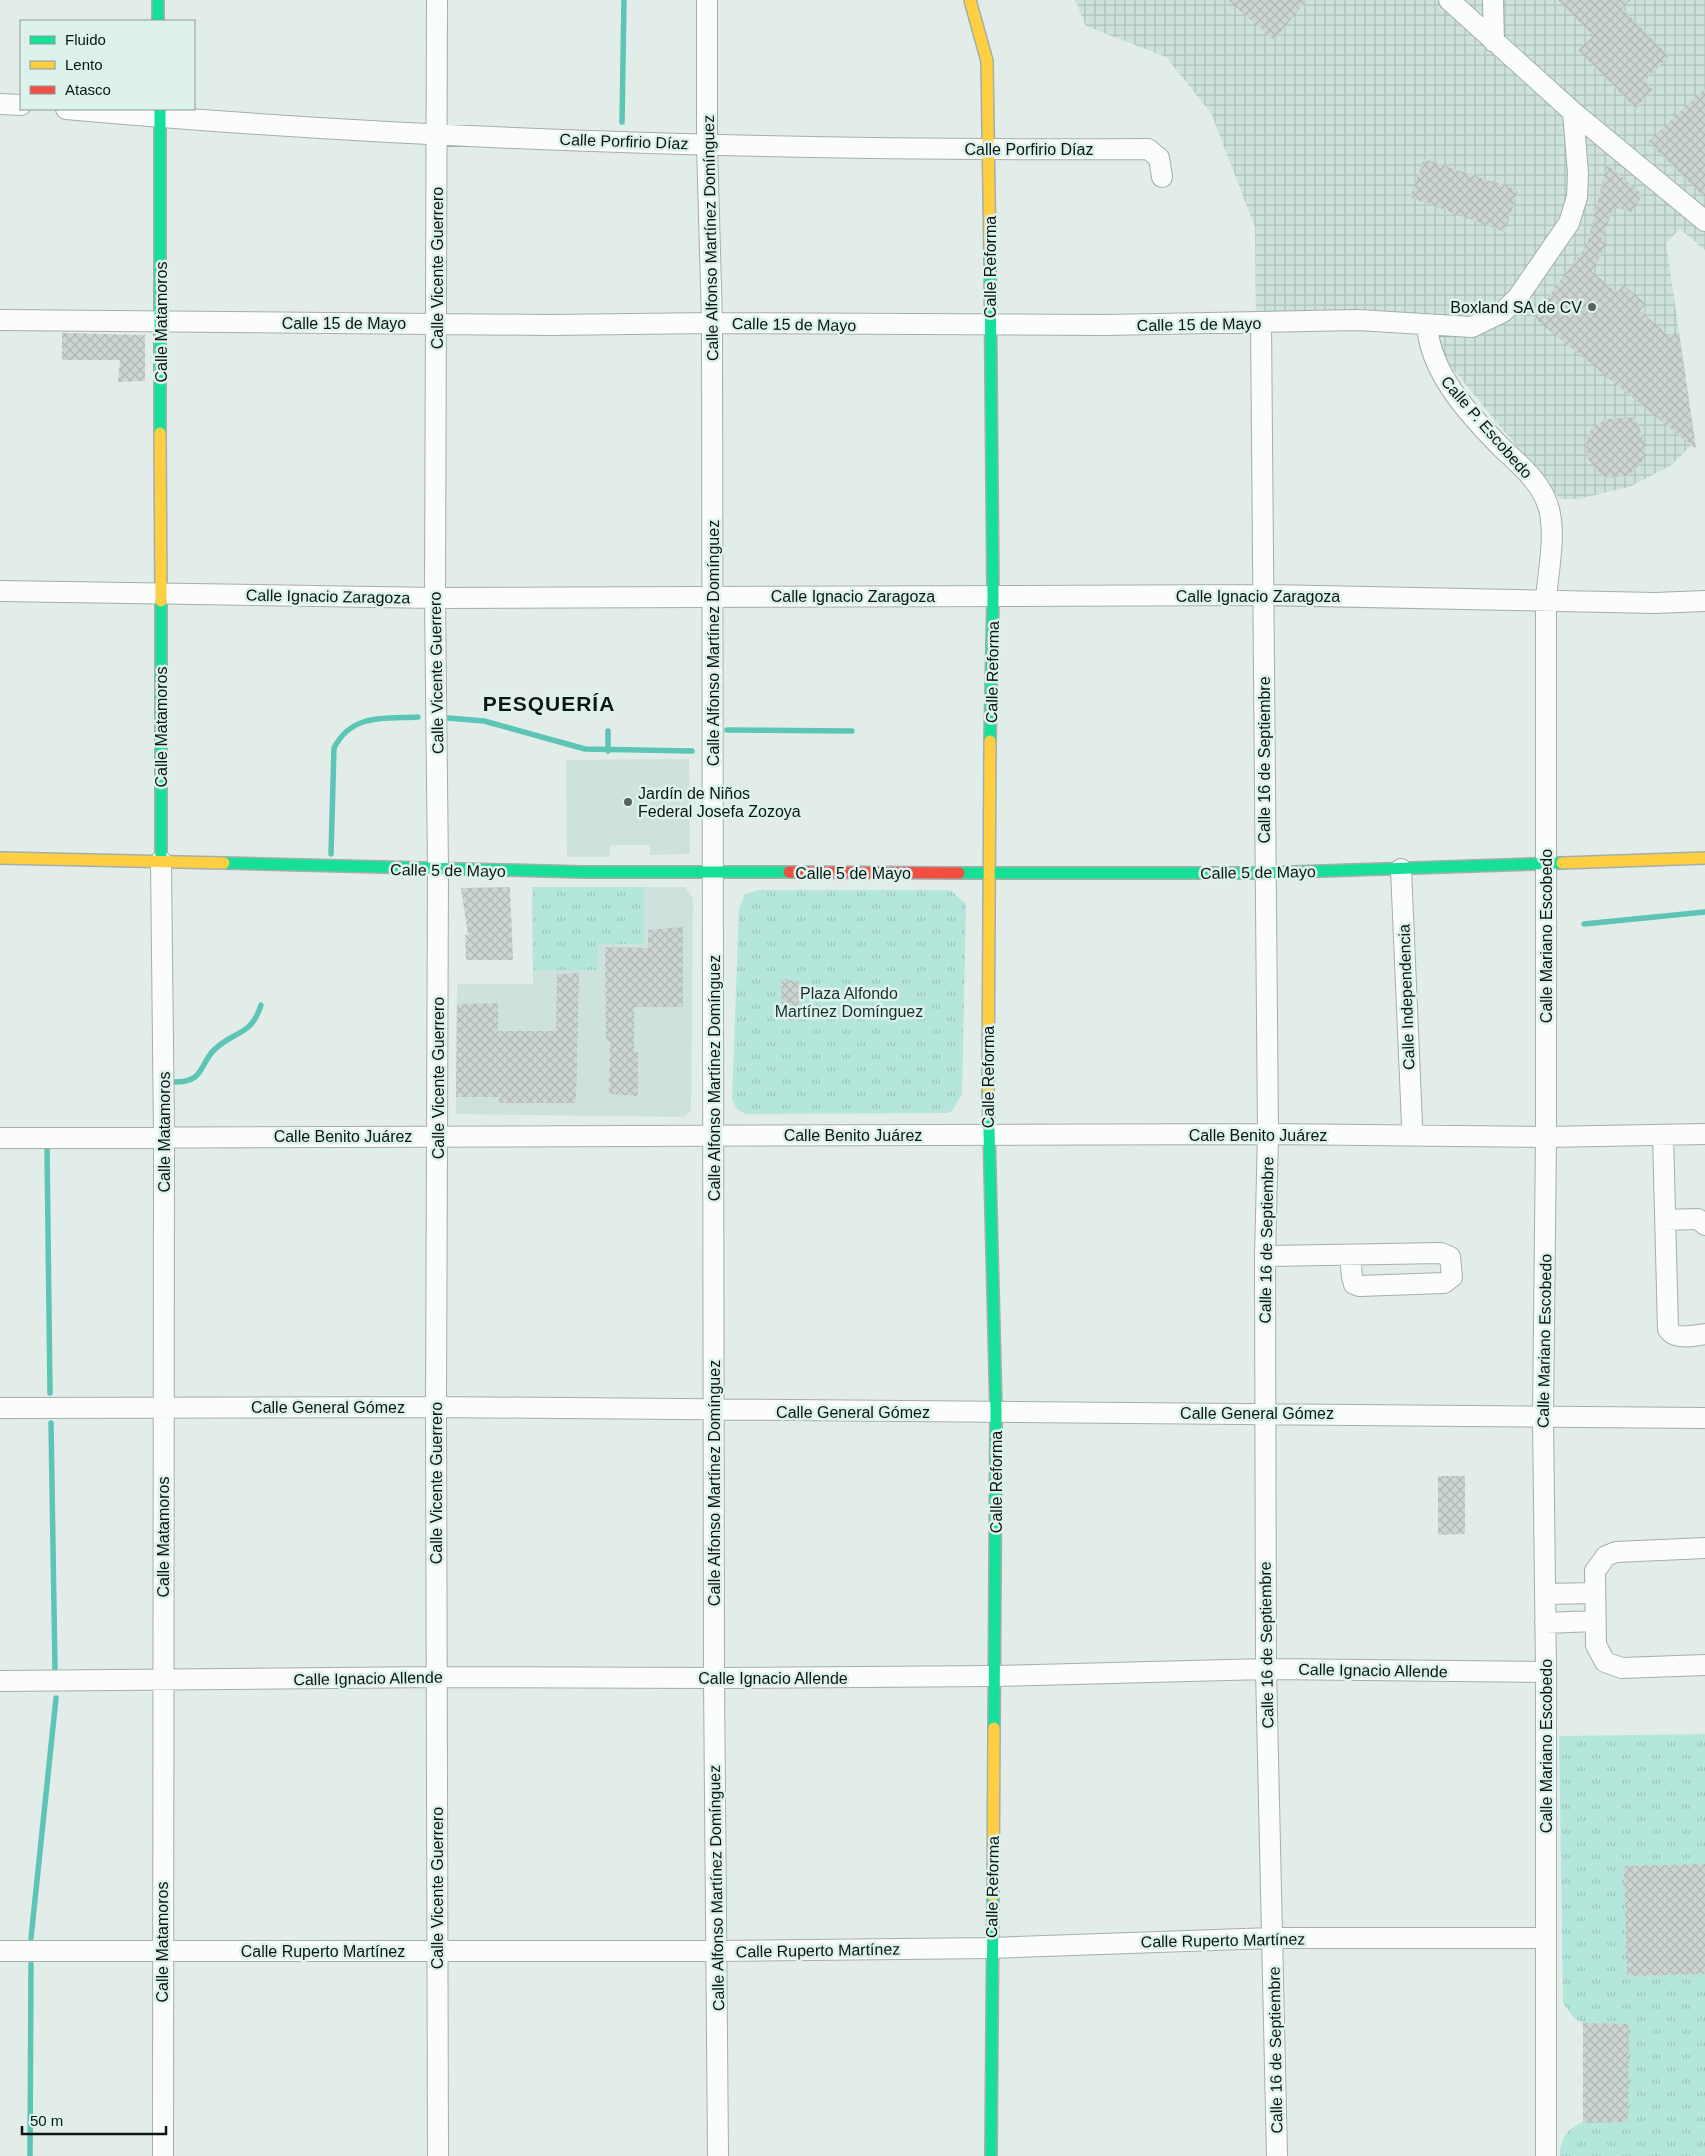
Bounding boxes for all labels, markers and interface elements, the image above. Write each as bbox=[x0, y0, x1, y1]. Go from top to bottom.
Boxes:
legend bbox=[20, 20, 195, 110]
text: Fluido bbox=[65, 31, 106, 48]
text: Lento bbox=[65, 56, 103, 73]
text: Atasco bbox=[65, 81, 111, 98]
street label: Calle Alfonso Martínez Domínguez bbox=[700, 115, 721, 361]
street label: Calle Porfirio Díaz bbox=[559, 131, 689, 152]
street label: Calle Porfirio Díaz bbox=[965, 141, 1093, 158]
street label: Calle Vicente Guerrero bbox=[429, 187, 446, 349]
street label: Calle Reforma bbox=[982, 216, 999, 318]
street label: Calle Matamoros bbox=[153, 262, 170, 382]
place label: Boxland SA de CV bbox=[1450, 299, 1582, 316]
marker: Boxland SA de CV bbox=[1586, 301, 1598, 313]
street label: Calle 15 de Mayo bbox=[282, 315, 406, 332]
street label: Calle 15 de Mayo bbox=[732, 315, 856, 334]
street label: Calle 15 de Mayo bbox=[1137, 315, 1262, 334]
street label: Calle P. Escobedo bbox=[1438, 373, 1536, 482]
street label: Calle Alfonso Martínez Domínguez bbox=[705, 520, 722, 766]
street label: Calle Ignacio Zaragoza bbox=[246, 587, 410, 606]
street label: Calle Ignacio Zaragoza bbox=[771, 588, 935, 605]
street label: Calle Ignacio Zaragoza bbox=[1176, 588, 1340, 605]
street label: Calle Vicente Guerrero bbox=[427, 592, 446, 754]
street label: Calle Reforma bbox=[983, 621, 1002, 723]
street label: Calle Matamoros bbox=[153, 667, 170, 787]
street label: Calle 16 de Septiembre bbox=[1256, 676, 1273, 844]
district label: PESQUERÍA bbox=[483, 692, 615, 715]
place label: Jardín de Niños Federal Josefa Zozoya bbox=[638, 785, 801, 820]
marker: Jardín de Niños Federal Josefa Zozoya bbox=[622, 796, 634, 808]
street label: Calle Mariano Escobedo bbox=[1538, 849, 1555, 1023]
street label: Calle 5 de Mayo bbox=[390, 861, 506, 880]
street label: Calle 5 de Mayo bbox=[1200, 863, 1316, 882]
street label: Calle 5 de Mayo bbox=[795, 865, 911, 882]
street label: Calle Independencia bbox=[1395, 924, 1418, 1070]
street label: Calle Alfonso Martínez Domínguez bbox=[706, 955, 723, 1201]
park label: Plaza Alfondo Martínez Domínguez bbox=[775, 985, 923, 1020]
street label: Calle Vicente Guerrero bbox=[430, 997, 447, 1159]
street label: Calle Reforma bbox=[980, 1026, 997, 1128]
street label: Calle Matamoros bbox=[156, 1072, 173, 1192]
street label: Calle Benito Juárez bbox=[784, 1127, 922, 1144]
street label: Calle Benito Juárez bbox=[1189, 1127, 1327, 1144]
street label: Calle Benito Juárez bbox=[274, 1128, 412, 1145]
street label: Calle 16 de Septiembre bbox=[1257, 1156, 1276, 1324]
street label: Calle Mariano Escobedo bbox=[1534, 1254, 1555, 1428]
street label: Calle Alfonso Martínez Domínguez bbox=[706, 1360, 723, 1606]
street label: Calle General Gómez bbox=[251, 1399, 405, 1416]
street label: Calle Vicente Guerrero bbox=[428, 1402, 445, 1564]
street label: Calle General Gómez bbox=[776, 1404, 930, 1421]
street label: Calle General Gómez bbox=[1180, 1405, 1334, 1422]
street label: Calle Reforma bbox=[988, 1431, 1005, 1533]
street label: Calle Matamoros bbox=[155, 1477, 172, 1597]
street label: Calle 16 de Septiembre bbox=[1257, 1561, 1276, 1729]
street label: Calle Mariano Escobedo bbox=[1538, 1659, 1555, 1833]
street label: Calle Ignacio Allende bbox=[1298, 1661, 1448, 1680]
street label: Calle Ignacio Allende bbox=[293, 1669, 443, 1688]
street label: Calle Ignacio Allende bbox=[698, 1670, 848, 1687]
street label: Calle Alfonso Martínez Domínguez bbox=[706, 1765, 727, 2011]
street label: Calle Vicente Guerrero bbox=[429, 1807, 446, 1969]
street label: Calle Reforma bbox=[983, 1836, 1002, 1938]
street label: Calle Matamoros bbox=[154, 1882, 171, 2002]
street label: Calle Ruperto Martínez bbox=[1141, 1931, 1305, 1950]
street label: Calle Ruperto Martínez bbox=[736, 1941, 900, 1960]
street label: Calle Ruperto Martínez bbox=[241, 1943, 405, 1960]
street label: Calle 16 de Septiembre bbox=[1266, 1966, 1285, 2134]
scale bar bbox=[22, 2104, 166, 2136]
text: 50 m bbox=[30, 2112, 63, 2129]

